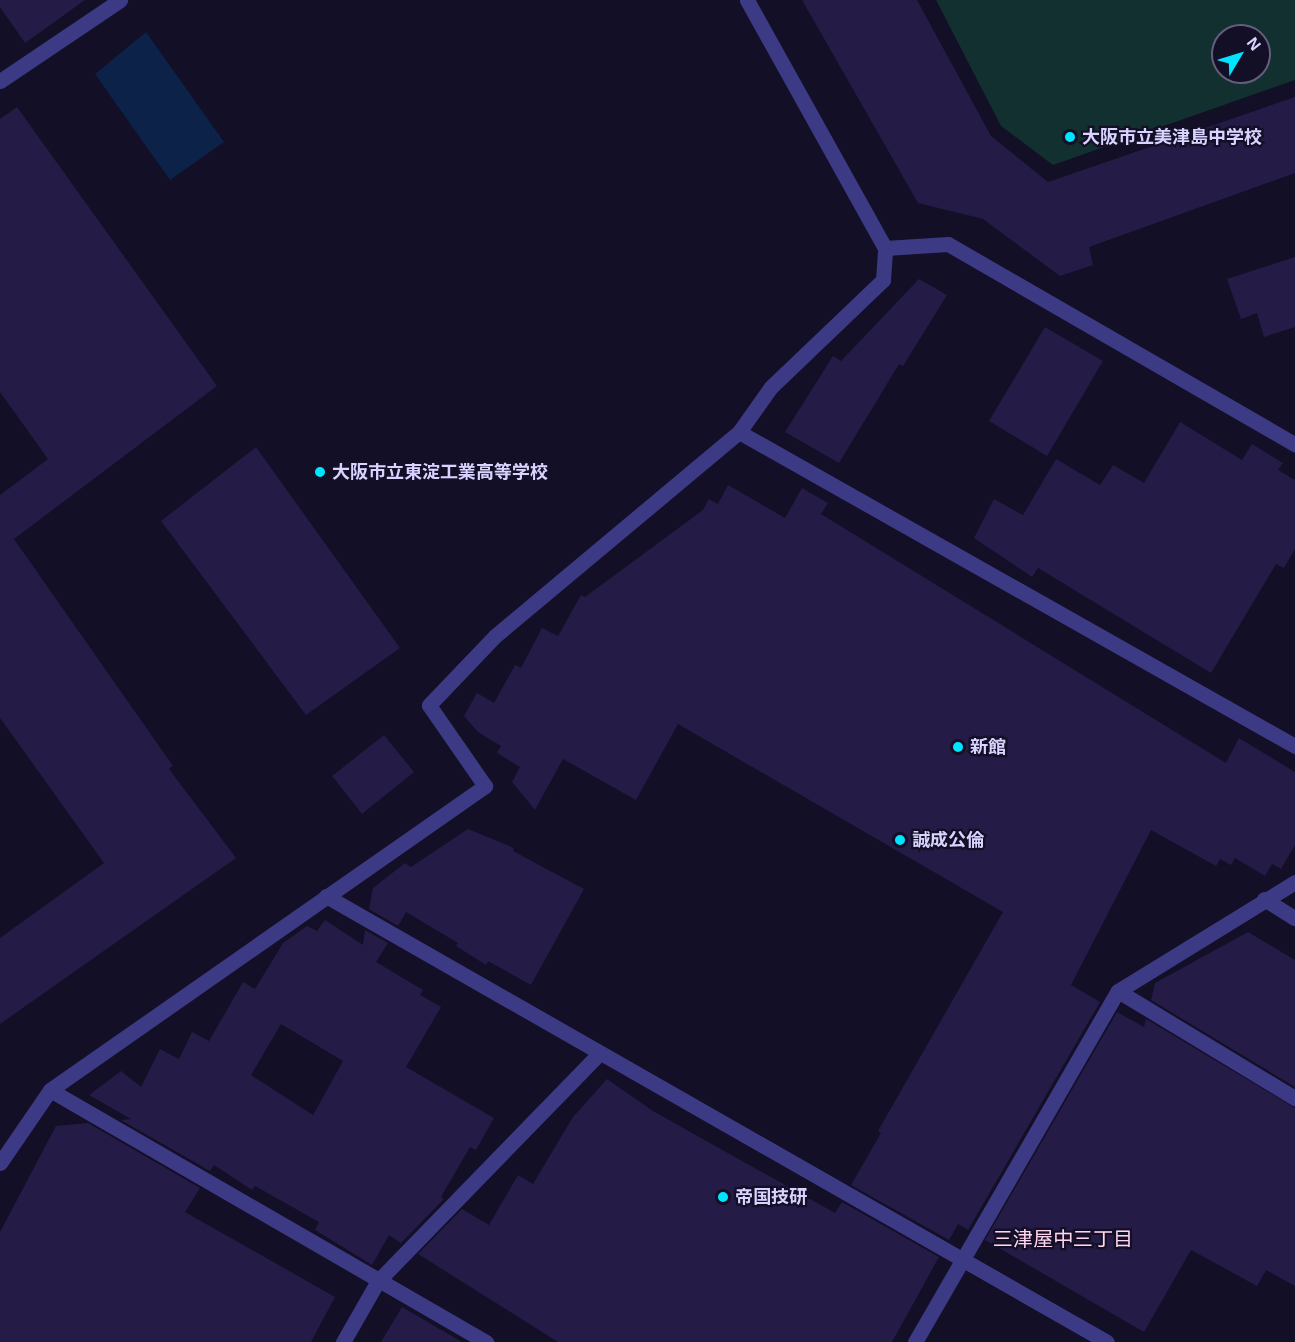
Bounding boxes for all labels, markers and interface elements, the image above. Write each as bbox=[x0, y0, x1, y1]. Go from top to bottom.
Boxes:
north arrow bbox=[1211, 24, 1271, 84]
text: N bbox=[1244, 34, 1264, 54]
place label: 大阪市立美津島中学校 bbox=[1082, 126, 1262, 148]
marker: 大阪市立美津島中学校 bbox=[1063, 130, 1077, 144]
place label: 大阪市立東淀工業高等学校 bbox=[332, 461, 548, 483]
marker: 大阪市立東淀工業高等学校 bbox=[313, 465, 327, 479]
place label: 新館 bbox=[970, 736, 1006, 758]
marker: 新館 bbox=[951, 740, 965, 754]
place label: 誠成公倫 bbox=[912, 829, 984, 851]
marker: 誠成公倫 bbox=[893, 833, 907, 847]
place label: 帝国技研 bbox=[735, 1186, 807, 1208]
marker: 帝国技研 bbox=[716, 1190, 730, 1204]
district label: 三津屋中三丁目 bbox=[993, 1227, 1133, 1251]

